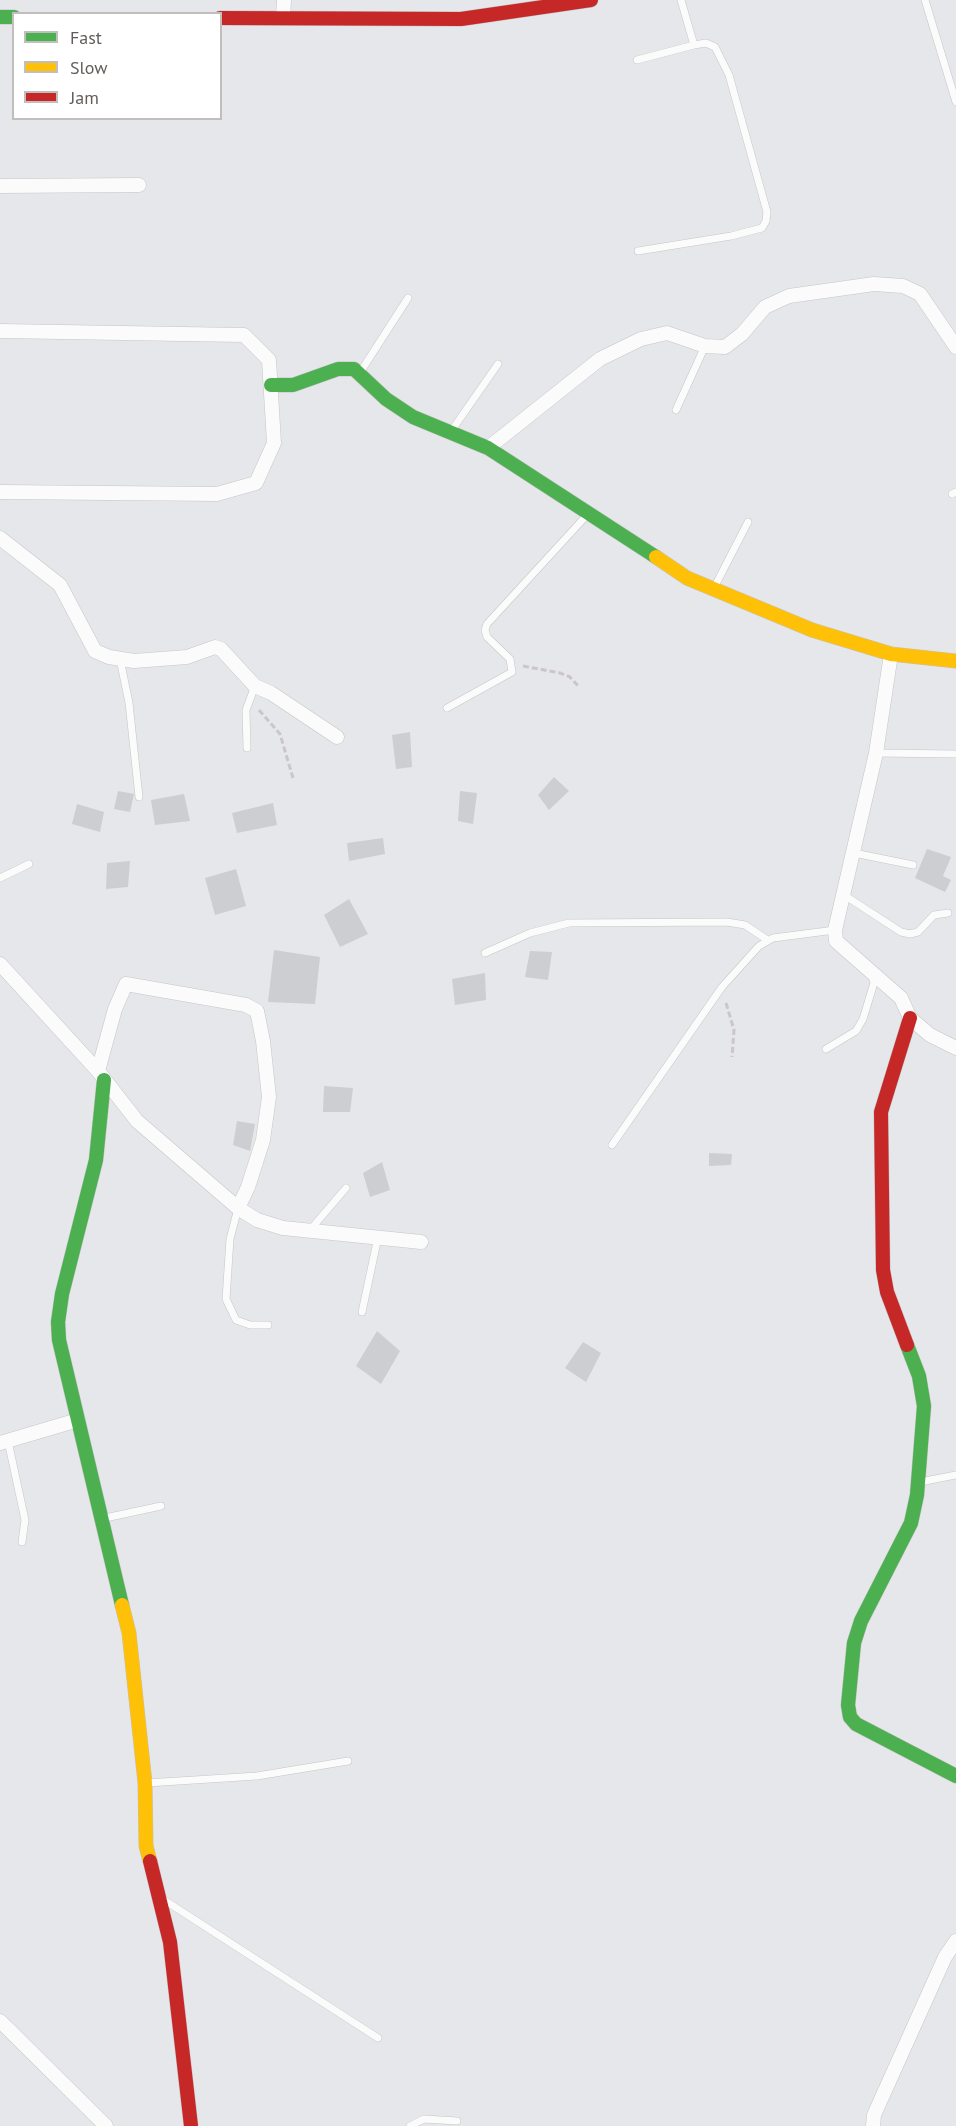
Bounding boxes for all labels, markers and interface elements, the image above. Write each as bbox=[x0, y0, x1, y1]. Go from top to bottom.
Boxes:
legend bbox=[12, 12, 222, 120]
text: Fast bbox=[70, 26, 102, 49]
text: Slow bbox=[70, 56, 108, 79]
text: Jam bbox=[70, 86, 99, 109]

